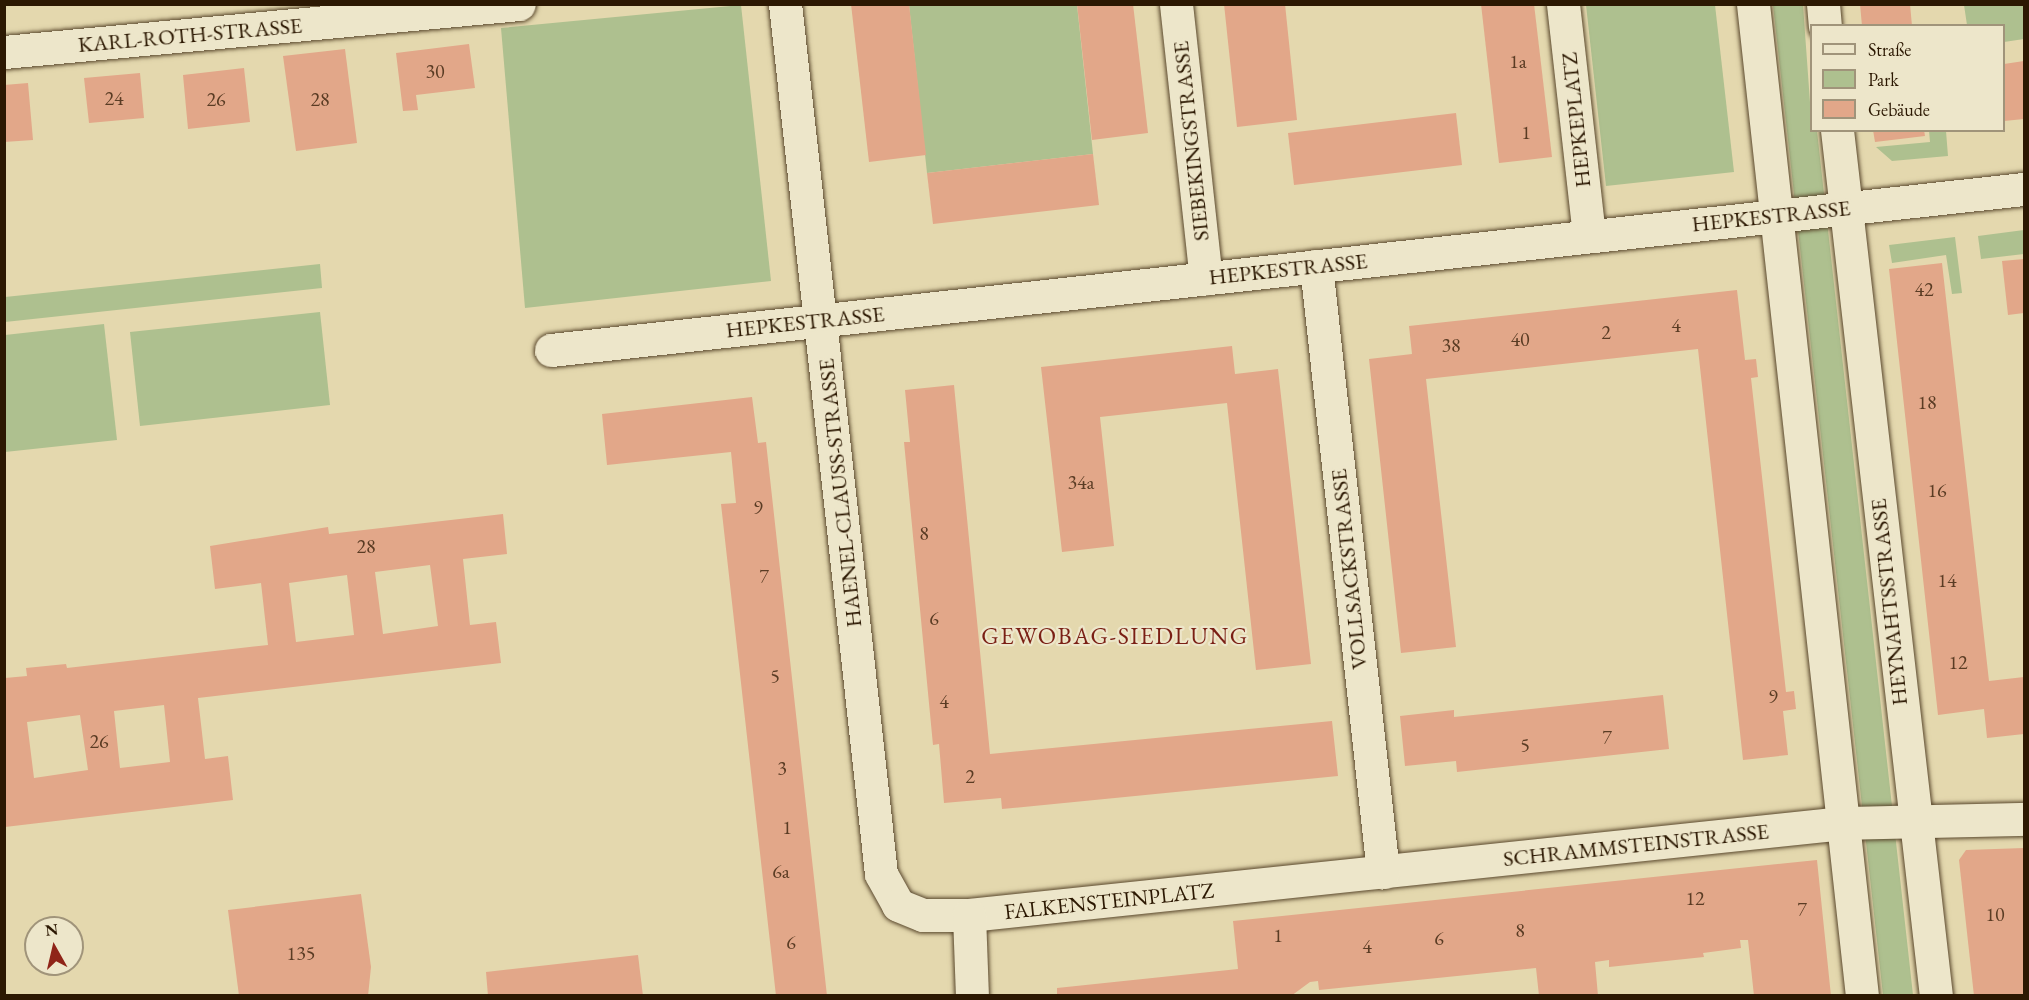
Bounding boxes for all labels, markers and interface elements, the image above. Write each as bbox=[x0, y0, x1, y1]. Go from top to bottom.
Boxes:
street label: KARL-ROTH-STRASSE bbox=[77, 12, 303, 58]
legend bbox=[1810, 24, 2005, 132]
text: Straße bbox=[1868, 38, 1911, 61]
street label: SIEBEKINGSTRASSE bbox=[1167, 40, 1215, 242]
house number: 1a bbox=[1509, 49, 1527, 73]
street label: HEPKEPLATZ bbox=[1556, 51, 1596, 189]
house number: 30 bbox=[425, 59, 445, 83]
text: Park bbox=[1868, 68, 1899, 91]
house number: 24 bbox=[104, 86, 124, 110]
house number: 26 bbox=[206, 87, 226, 111]
house number: 28 bbox=[310, 87, 330, 111]
text: Gebäude bbox=[1868, 98, 1930, 121]
house number: 1 bbox=[1521, 120, 1531, 144]
street label: HEPKESTRASSE bbox=[1690, 195, 1852, 237]
street label: HEPKESTRASSE bbox=[1207, 248, 1369, 290]
house number: 42 bbox=[1914, 277, 1934, 301]
street label: HEPKESTRASSE bbox=[724, 301, 886, 343]
house number: 4 bbox=[1671, 313, 1681, 337]
house number: 2 bbox=[1601, 320, 1611, 344]
house number: 40 bbox=[1510, 327, 1530, 351]
house number: 38 bbox=[1441, 333, 1461, 357]
street label: HAENEL-CLAUSS-STRASSE bbox=[813, 357, 867, 629]
house number: 18 bbox=[1917, 390, 1937, 414]
street label: VOLLSACKSTRASSE bbox=[1325, 467, 1373, 671]
house number: 34a bbox=[1067, 470, 1095, 494]
house number: 16 bbox=[1927, 478, 1947, 502]
house number: 9 bbox=[753, 495, 763, 519]
street label: HEYNAHTSSTRASSE bbox=[1865, 497, 1913, 707]
house number: 8 bbox=[919, 521, 929, 545]
house number: 28 bbox=[356, 534, 376, 558]
house number: 7 bbox=[759, 564, 769, 588]
house number: 14 bbox=[1937, 568, 1957, 592]
house number: 6 bbox=[929, 606, 939, 630]
district label: GEWOBAG-SIEDLUNG bbox=[981, 622, 1249, 650]
house number: 12 bbox=[1948, 650, 1968, 674]
house number: 5 bbox=[770, 664, 780, 688]
house number: 9 bbox=[1768, 684, 1778, 708]
house number: 4 bbox=[939, 689, 949, 713]
house number: 7 bbox=[1602, 725, 1612, 749]
house number: 26 bbox=[89, 729, 109, 753]
house number: 5 bbox=[1520, 733, 1530, 757]
house number: 3 bbox=[777, 756, 787, 780]
house number: 2 bbox=[965, 764, 975, 788]
house number: 1 bbox=[782, 815, 792, 839]
street label: SCHRAMMSTEINSTRASSE bbox=[1502, 818, 1770, 872]
house number: 6a bbox=[772, 859, 790, 883]
street label: FALKENSTEINPLATZ bbox=[1003, 877, 1215, 925]
house number: 12 bbox=[1685, 886, 1705, 910]
house number: 7 bbox=[1797, 897, 1807, 921]
house number: 10 bbox=[1985, 902, 2005, 926]
north arrow bbox=[24, 916, 84, 976]
text: N bbox=[44, 918, 60, 941]
house number: 8 bbox=[1515, 918, 1525, 942]
house number: 1 bbox=[1273, 923, 1283, 947]
house number: 6 bbox=[1434, 926, 1444, 950]
house number: 6 bbox=[786, 930, 796, 954]
house number: 4 bbox=[1362, 934, 1372, 958]
house number: 135 bbox=[287, 941, 315, 965]

